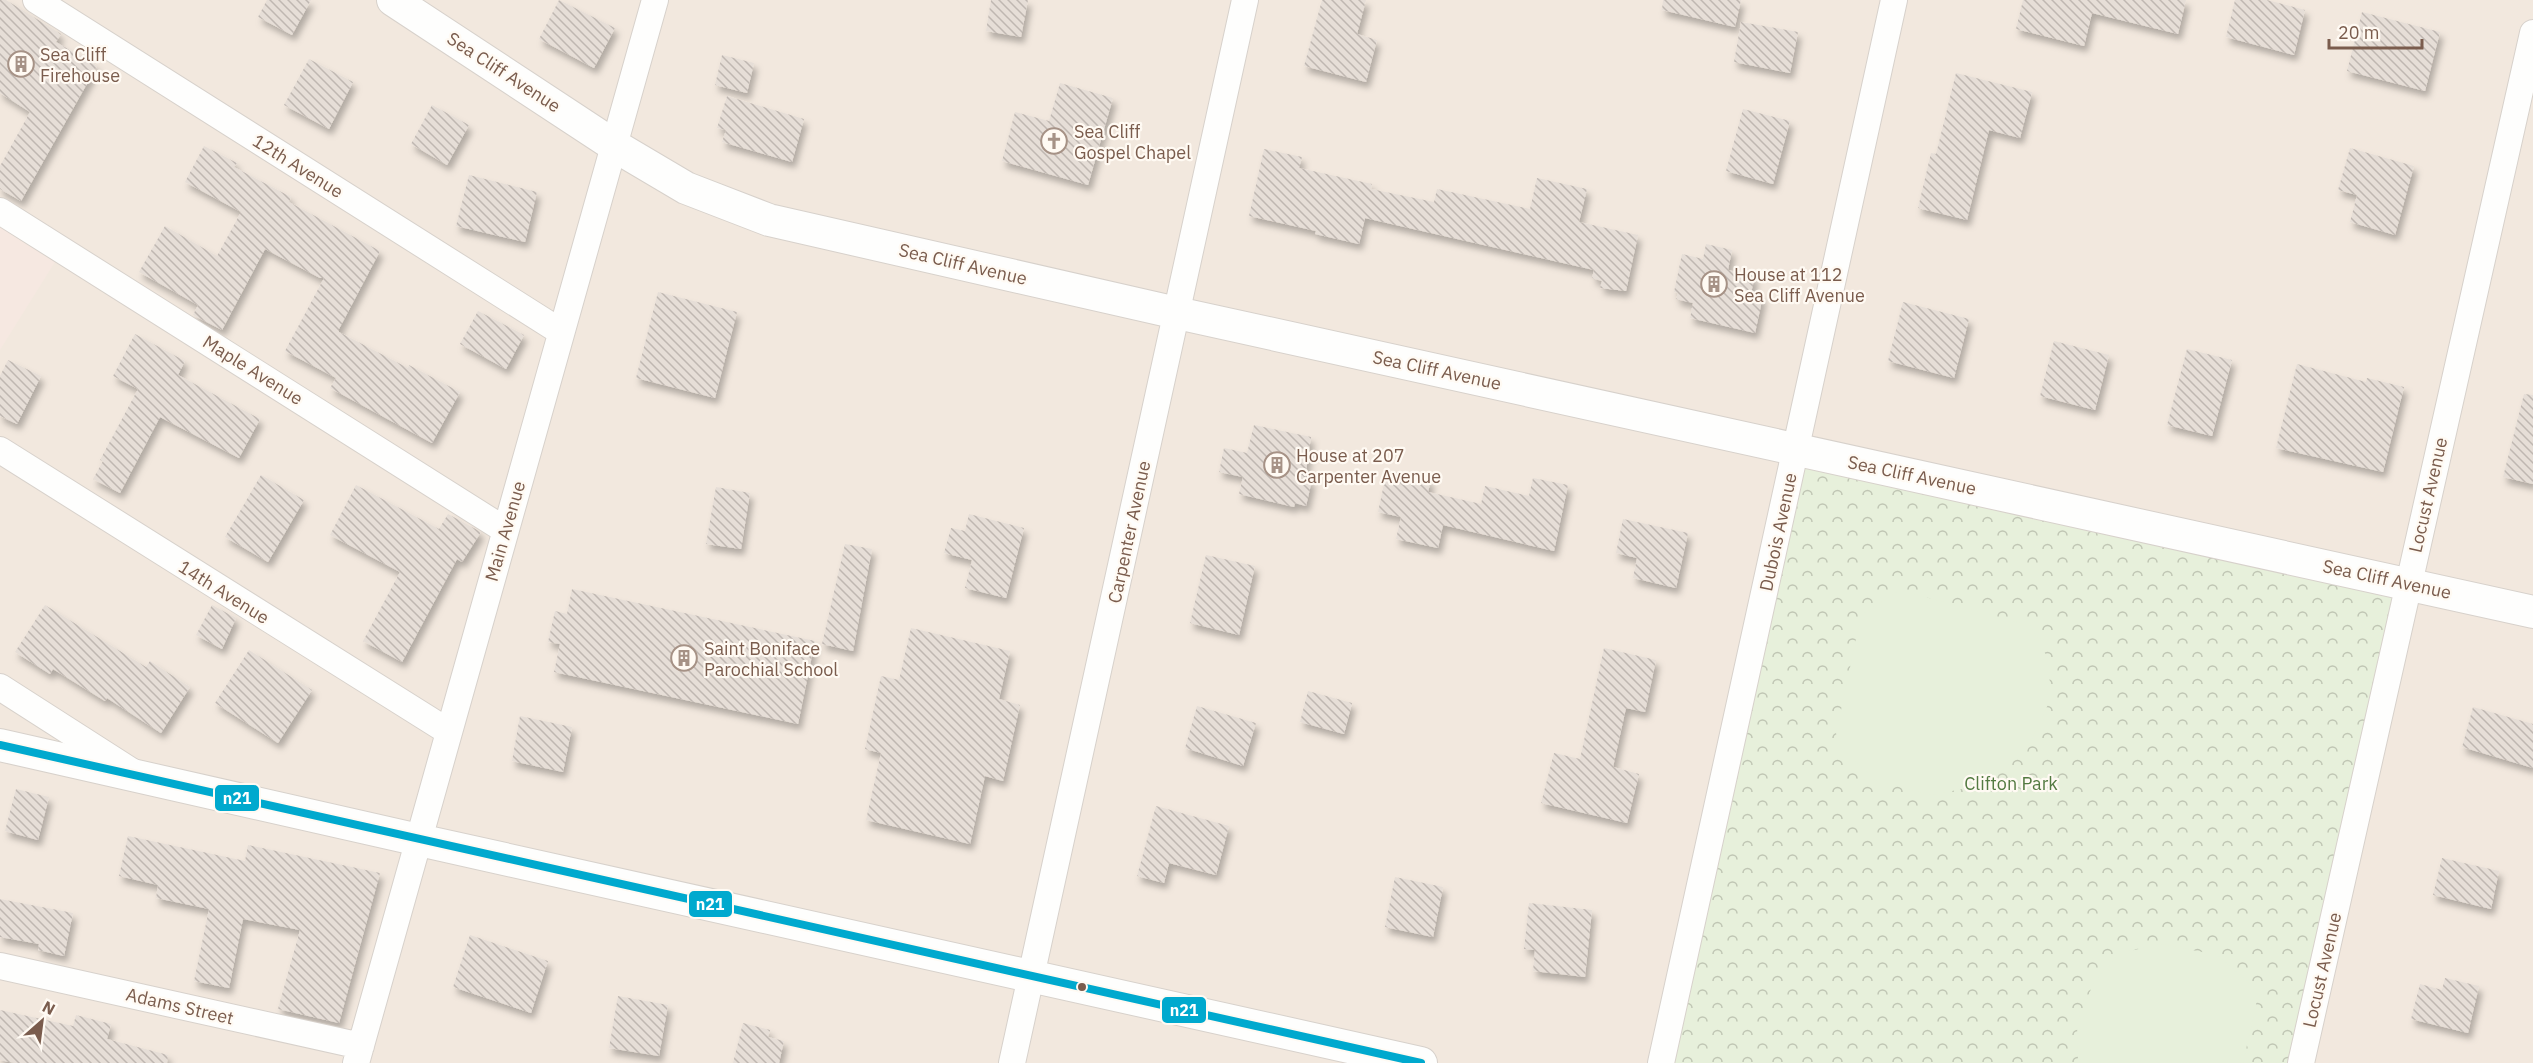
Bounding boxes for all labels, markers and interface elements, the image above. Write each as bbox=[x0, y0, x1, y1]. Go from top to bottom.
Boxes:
scale bar bbox=[2329, 12, 2422, 50]
text: 20 m bbox=[2338, 21, 2380, 44]
street label: Sea Cliff Avenue bbox=[443, 27, 565, 117]
place label: Sea Cliff Firehouse bbox=[40, 43, 120, 87]
building icon: Sea Cliff Firehouse bbox=[6, 49, 36, 79]
place label: Sea Cliff Gospel Chapel bbox=[1074, 120, 1191, 164]
church icon: Sea Cliff Gospel Chapel bbox=[1039, 126, 1069, 156]
street label: 12th Avenue bbox=[248, 129, 348, 203]
street label: Sea Cliff Avenue bbox=[897, 238, 1029, 290]
place label: House at 112 Sea Cliff Avenue bbox=[1734, 263, 1865, 307]
building icon: House at 112 Sea Cliff Avenue bbox=[1699, 269, 1729, 299]
street label: Maple Avenue bbox=[199, 330, 307, 410]
street label: Sea Cliff Avenue bbox=[1371, 345, 1503, 395]
street label: Locust Avenue bbox=[2404, 435, 2452, 555]
place label: House at 207 Carpenter Avenue bbox=[1296, 444, 1441, 488]
building icon: House at 207 Carpenter Avenue bbox=[1262, 450, 1292, 480]
street label: Sea Cliff Avenue bbox=[1846, 450, 1978, 500]
street label: Carpenter Avenue bbox=[1103, 459, 1155, 605]
street label: Dubois Avenue bbox=[1754, 471, 1802, 593]
street label: Main Avenue bbox=[480, 478, 530, 584]
street label: Sea Cliff Avenue bbox=[2321, 554, 2453, 604]
street label: 14th Avenue bbox=[174, 555, 274, 629]
place label: Saint Boniface Parochial School bbox=[704, 637, 838, 681]
building icon: Saint Boniface Parochial School bbox=[669, 643, 699, 673]
park label: Clifton Park bbox=[1964, 772, 2058, 795]
line badge: n21 bbox=[214, 784, 260, 812]
text: n21 bbox=[223, 788, 252, 808]
line badge: n21 bbox=[688, 890, 733, 918]
text: n21 bbox=[696, 894, 725, 914]
street label: Locust Avenue bbox=[2298, 910, 2346, 1030]
unlabelled marker bbox=[1076, 981, 1088, 993]
street label: Adams Street bbox=[124, 982, 236, 1030]
north arrow bbox=[12, 991, 72, 1051]
text: N bbox=[39, 996, 59, 1019]
line badge: n21 bbox=[1161, 996, 1207, 1024]
text: n21 bbox=[1170, 1000, 1199, 1020]

